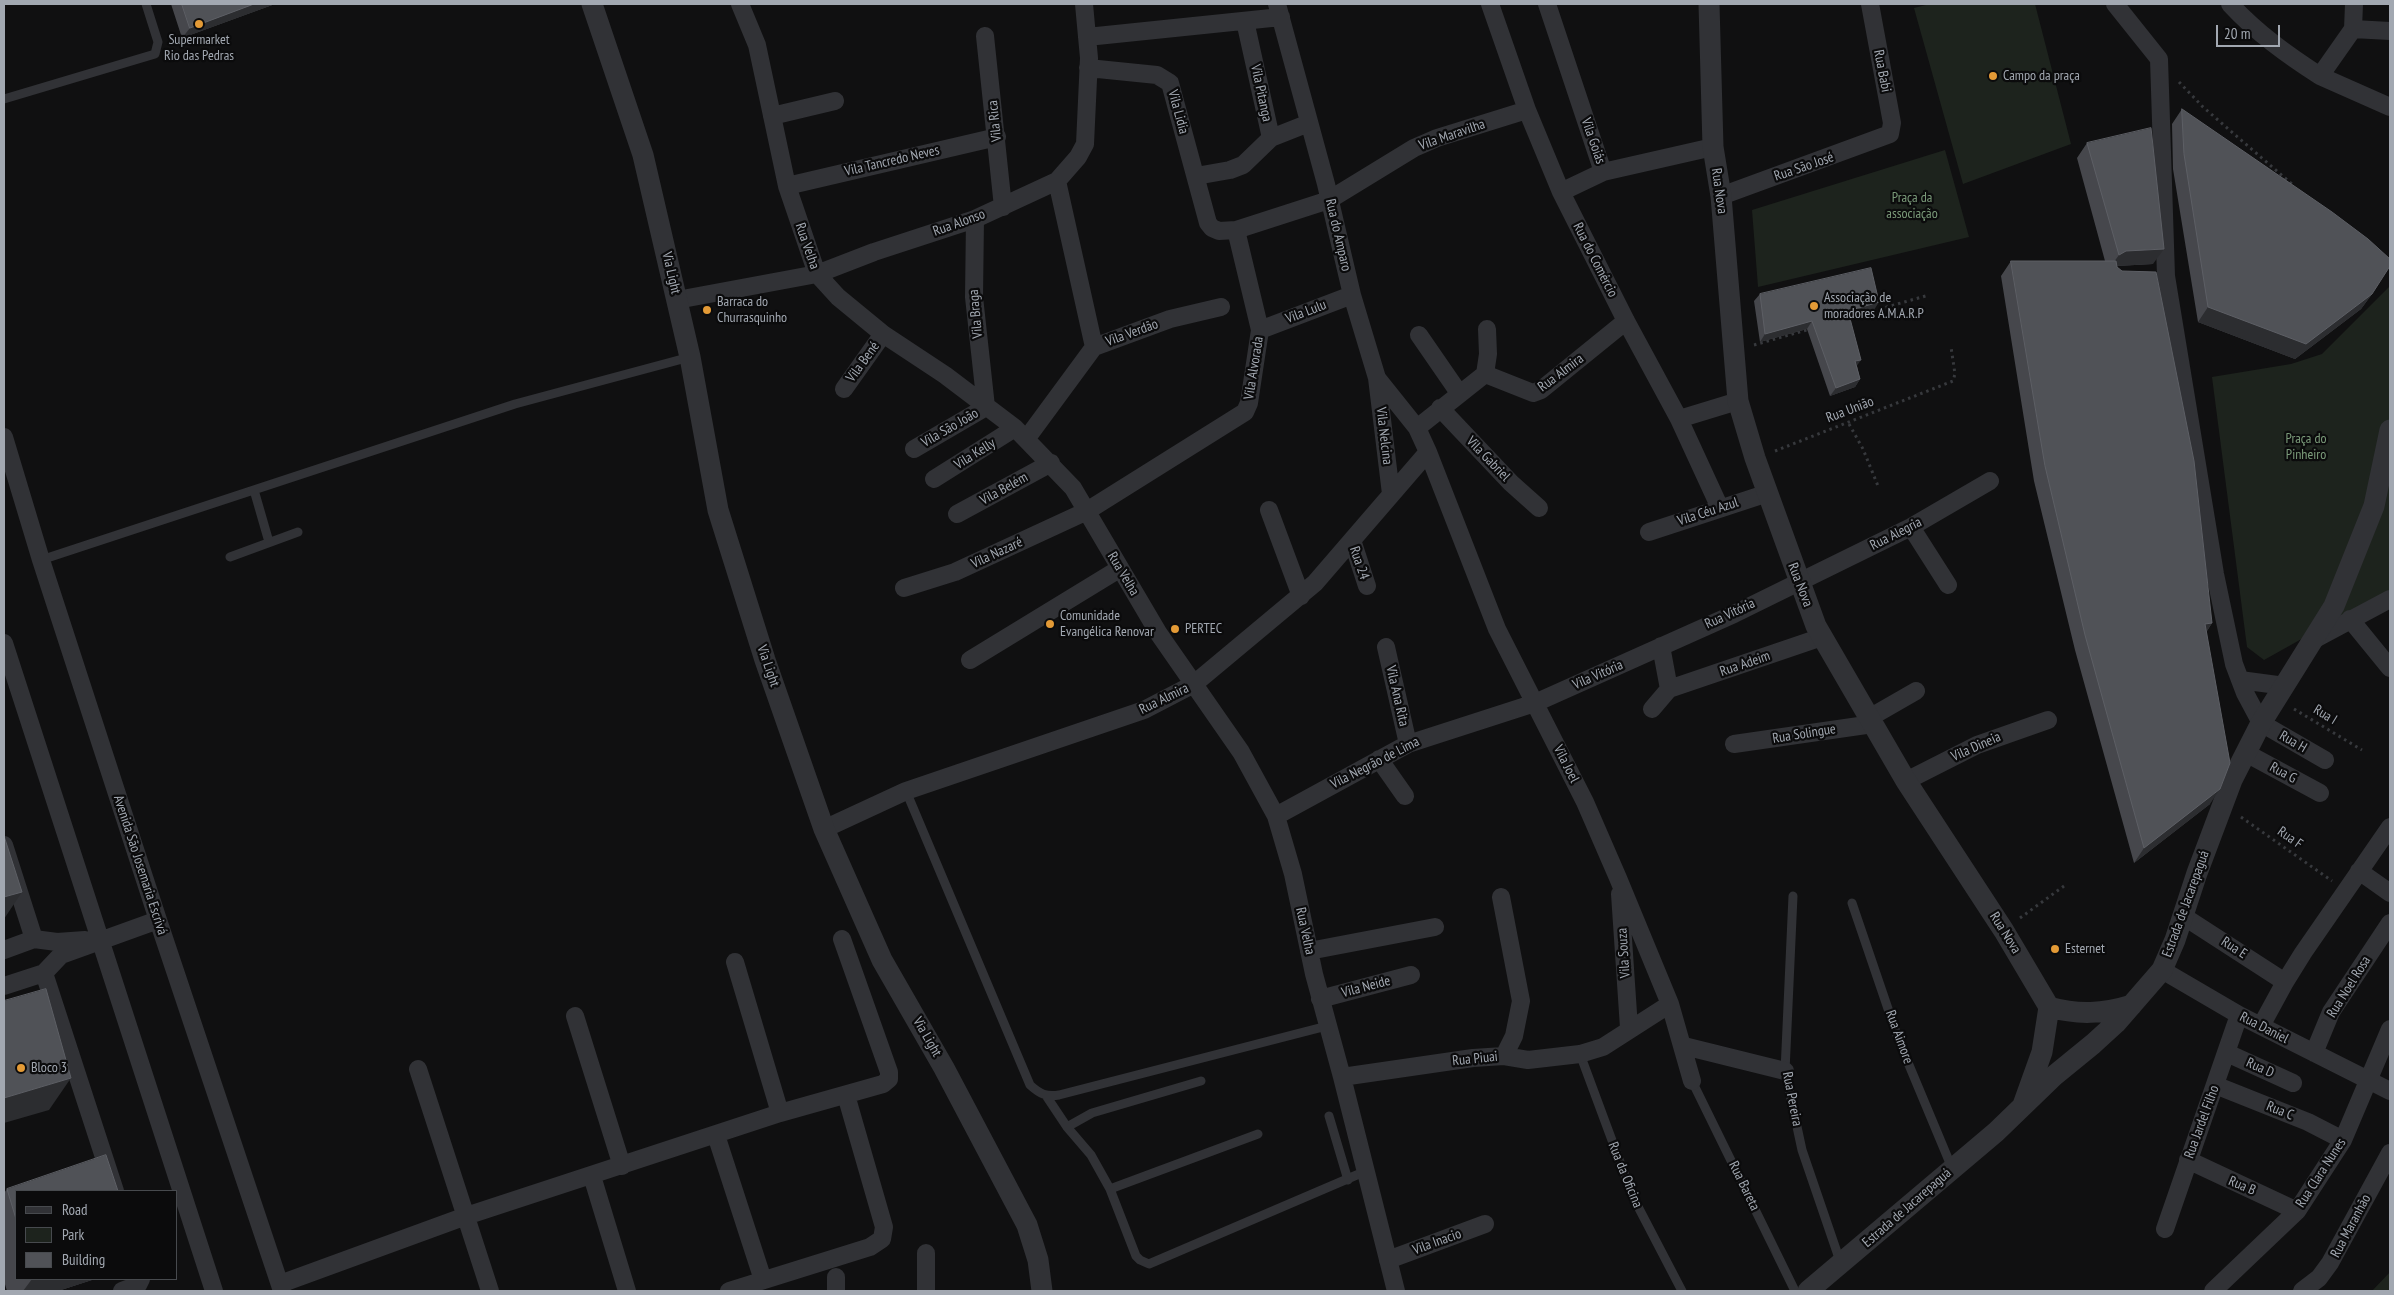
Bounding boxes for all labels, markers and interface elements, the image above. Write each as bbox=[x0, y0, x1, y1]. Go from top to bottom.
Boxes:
scale bar bbox=[2219, 15, 2283, 47]
marker: Supermarket Rio das Pedras bbox=[193, 18, 205, 30]
text: 20 m bbox=[2224, 24, 2250, 43]
place label: Supermarket Rio das Pedras bbox=[164, 32, 234, 64]
street label: Rua Babi bbox=[1870, 48, 1894, 94]
street label: Vila Pitanga bbox=[1247, 63, 1275, 123]
place label: Campo da praça bbox=[2003, 68, 2080, 84]
marker: Campo da praça bbox=[1987, 70, 1999, 82]
street label: Vila Lidia bbox=[1164, 88, 1192, 136]
street label: Vila Rica bbox=[984, 99, 1006, 143]
street label: Vila Maravilha bbox=[1417, 116, 1487, 154]
street label: Vila Goiás bbox=[1577, 116, 1609, 166]
street label: Vila Tancredo Neves bbox=[843, 142, 941, 180]
street label: Rua São José bbox=[1772, 149, 1836, 185]
street label: Rua Nova bbox=[1707, 167, 1731, 215]
park label: Praça da associação bbox=[1886, 190, 1938, 222]
street label: Rua do Amparo bbox=[1322, 197, 1354, 273]
street label: Rua Alonso bbox=[931, 206, 987, 240]
street label: Rua do Comércio bbox=[1569, 220, 1621, 300]
street label: Rua Velha bbox=[791, 221, 823, 271]
street label: Via Light bbox=[658, 250, 684, 296]
street label: Vila Braga bbox=[965, 289, 987, 339]
place label: Associação de moradores A.M.A.R.P bbox=[1824, 290, 1924, 322]
place label: Barraca do Churrasquinho bbox=[717, 294, 787, 326]
street label: Vila Lulu bbox=[1283, 297, 1329, 327]
marker: Associação de moradores A.M.A.R.P bbox=[1808, 300, 1820, 312]
marker: Barraca do Churrasquinho bbox=[701, 304, 713, 316]
street label: Vila Verdão bbox=[1104, 316, 1160, 350]
street label: Vila Alvorada bbox=[1241, 335, 1267, 401]
street label: Vila Bené bbox=[843, 339, 883, 385]
street label: Rua Almira bbox=[1535, 350, 1587, 396]
street label: Rua União bbox=[1824, 393, 1876, 427]
street label: Vila São João bbox=[919, 405, 981, 451]
street label: Vila Nelcina bbox=[1372, 406, 1396, 466]
park label: Praça do Pinheiro bbox=[2285, 431, 2327, 464]
street label: Vila Gabriel bbox=[1463, 433, 1513, 485]
street label: Vila Kelly bbox=[951, 435, 999, 473]
street label: Vila Belém bbox=[977, 469, 1031, 509]
street label: Vila Céu Azul bbox=[1675, 494, 1741, 530]
street label: Rua Alegria bbox=[1867, 514, 1925, 554]
street label: Vila Nazaré bbox=[969, 534, 1025, 572]
street label: Rua 24 bbox=[1346, 544, 1372, 582]
street label: Rua Velha bbox=[1103, 549, 1143, 599]
street label: Rua Nova bbox=[1784, 561, 1816, 609]
street label: Rua Vitória bbox=[1702, 595, 1758, 633]
place label: Comunidade Evangélica Renovar bbox=[1060, 608, 1154, 640]
marker: Comunidade Evangélica Renovar bbox=[1044, 618, 1056, 630]
place label: PERTEC bbox=[1185, 621, 1222, 637]
marker: PERTEC bbox=[1169, 623, 1181, 635]
street label: Via Light bbox=[753, 643, 783, 689]
street label: Rua Adeim bbox=[1718, 648, 1772, 680]
street label: Vila Vitória bbox=[1570, 657, 1626, 693]
street label: Vila Ana Rita bbox=[1382, 664, 1412, 728]
street label: Rua Almira bbox=[1137, 680, 1191, 718]
street label: Rua I bbox=[2310, 701, 2340, 729]
street label: Rua Solingue bbox=[1771, 721, 1837, 747]
street label: Rua H bbox=[2276, 728, 2310, 756]
street label: Vila Dineia bbox=[1949, 729, 2003, 765]
street label: Vila Negrão de Lima bbox=[1328, 733, 1422, 793]
street label: Vila Joel bbox=[1549, 742, 1583, 786]
street label: Rua G bbox=[2267, 759, 2299, 787]
street label: Avenida São Josemaria Escrivá bbox=[110, 793, 170, 937]
street label: Rua F bbox=[2274, 823, 2306, 853]
street label: Estrada de Jacarepaguá bbox=[2159, 848, 2213, 960]
street label: Rua Velha bbox=[1292, 906, 1318, 956]
street label: Rua Nova bbox=[1986, 909, 2024, 957]
street label: Vila Souza bbox=[1614, 927, 1634, 979]
street label: Rua E bbox=[2218, 934, 2250, 962]
place label: Esternet bbox=[2065, 941, 2105, 957]
marker: Esternet bbox=[2049, 943, 2061, 955]
street label: Rua Noel Rosa bbox=[2323, 953, 2375, 1021]
street label: Vila Neide bbox=[1340, 972, 1392, 1002]
street label: Rua Aimore bbox=[1882, 1008, 1916, 1066]
street label: Rua Daniel bbox=[2237, 1009, 2291, 1047]
street label: Via Light bbox=[909, 1014, 945, 1060]
street label: Rua Piuai bbox=[1452, 1048, 1498, 1070]
street label: Rua D bbox=[2243, 1054, 2277, 1082]
place label: Bloco 3 bbox=[31, 1060, 67, 1076]
marker: Bloco 3 bbox=[15, 1062, 27, 1074]
street label: Rua Pereira bbox=[1778, 1070, 1806, 1128]
street label: Rua Jardel Filho bbox=[2181, 1083, 2223, 1161]
street label: Rua C bbox=[2264, 1098, 2296, 1124]
street label: Rua Clara Nunes bbox=[2292, 1135, 2350, 1211]
street label: Rua da Oficina bbox=[1604, 1140, 1646, 1210]
street label: Rua Bareta bbox=[1725, 1159, 1763, 1213]
street label: Estrada de Jacarepaguá bbox=[1859, 1165, 1955, 1251]
street label: Rua B bbox=[2226, 1173, 2258, 1199]
legend bbox=[15, 1190, 178, 1280]
street label: Rua Maranhão bbox=[2327, 1191, 2375, 1261]
text: Road bbox=[62, 1200, 88, 1219]
text: Park bbox=[62, 1225, 84, 1244]
street label: Vila Inacio bbox=[1410, 1225, 1464, 1259]
text: Building bbox=[62, 1250, 105, 1269]

